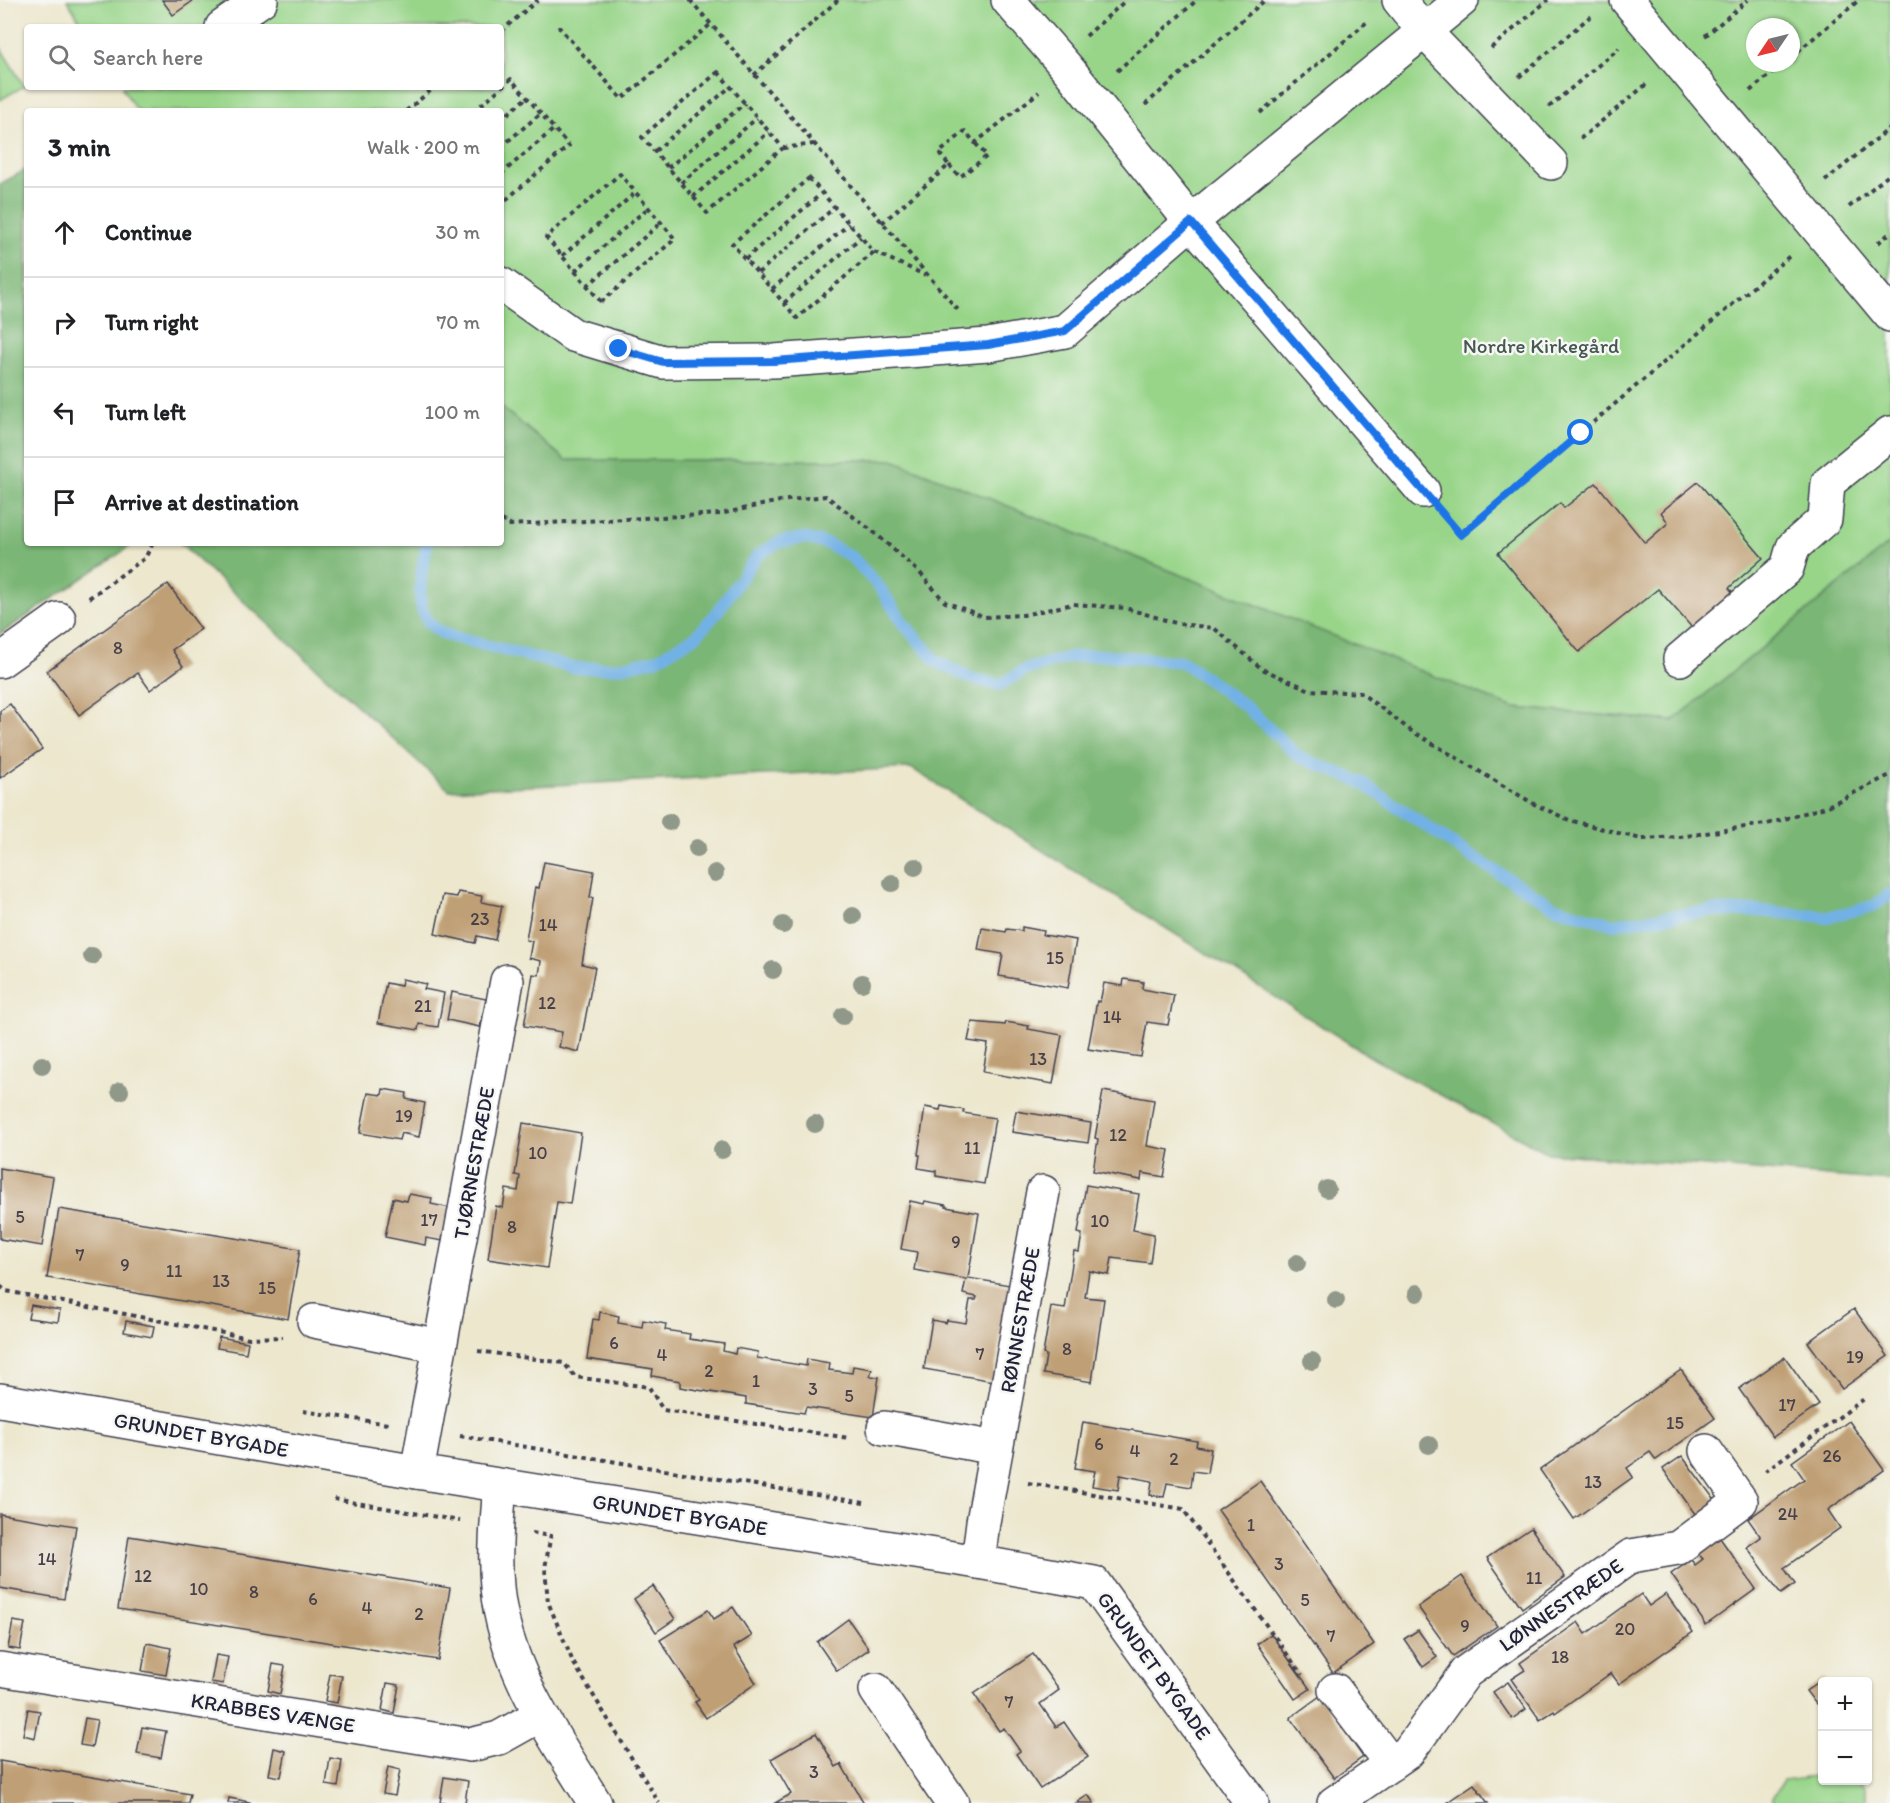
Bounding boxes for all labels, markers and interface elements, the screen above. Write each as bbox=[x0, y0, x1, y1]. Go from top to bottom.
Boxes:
north arrow bbox=[1746, 18, 1800, 72]
search box bbox=[24, 24, 504, 90]
icon: search bbox=[45, 41, 78, 74]
text: Search here bbox=[93, 44, 203, 71]
text: 3 min bbox=[48, 131, 110, 163]
text: Walk · 200 m bbox=[367, 135, 480, 159]
icon: ahead bbox=[48, 216, 81, 249]
text: Continue bbox=[105, 219, 192, 246]
text: 30 m bbox=[435, 220, 480, 244]
icon: right bbox=[48, 306, 81, 339]
text: Turn right bbox=[105, 309, 199, 336]
text: 70 m bbox=[436, 310, 480, 334]
park label: Nordre Kirkegård bbox=[1463, 333, 1619, 358]
route end bbox=[605, 335, 631, 361]
icon: left bbox=[48, 396, 81, 429]
text: Turn left bbox=[105, 399, 186, 426]
text: 100 m bbox=[425, 400, 480, 424]
route start bbox=[1567, 419, 1593, 445]
icon: arrive bbox=[48, 486, 81, 519]
text: Arrive at destination bbox=[105, 489, 299, 516]
house number: 8 bbox=[113, 637, 123, 659]
house number: 23 bbox=[470, 908, 490, 930]
house number: 14 bbox=[538, 914, 558, 936]
house number: 15 bbox=[1046, 947, 1064, 969]
house number: 12 bbox=[538, 992, 556, 1014]
house number: 21 bbox=[414, 995, 432, 1017]
house number: 14 bbox=[1102, 1006, 1122, 1028]
house number: 13 bbox=[1029, 1048, 1047, 1070]
street label: TJØRNESTRÆDE bbox=[448, 1084, 499, 1241]
house number: 19 bbox=[395, 1105, 413, 1127]
house number: 12 bbox=[1109, 1124, 1127, 1146]
house number: 11 bbox=[964, 1137, 980, 1159]
house number: 10 bbox=[528, 1142, 548, 1164]
house number: 5 bbox=[15, 1206, 25, 1228]
house number: 17 bbox=[420, 1209, 438, 1231]
house number: 10 bbox=[1090, 1210, 1110, 1232]
house number: 8 bbox=[507, 1216, 517, 1238]
house number: 9 bbox=[951, 1231, 961, 1253]
house number: 7 bbox=[76, 1244, 85, 1266]
street label: RØNNESTRÆDE bbox=[994, 1245, 1045, 1395]
house number: 9 bbox=[120, 1254, 130, 1276]
house number: 11 bbox=[166, 1260, 182, 1282]
house number: 13 bbox=[212, 1270, 230, 1292]
house number: 15 bbox=[258, 1277, 276, 1299]
house number: 6 bbox=[609, 1332, 619, 1354]
house number: 8 bbox=[1062, 1338, 1072, 1360]
house number: 7 bbox=[976, 1343, 985, 1365]
house number: 4 bbox=[657, 1344, 668, 1366]
house number: 19 bbox=[1846, 1346, 1864, 1368]
house number: 2 bbox=[704, 1360, 714, 1382]
house number: 1 bbox=[752, 1370, 760, 1392]
house number: 3 bbox=[808, 1378, 818, 1400]
house number: 5 bbox=[844, 1385, 854, 1407]
house number: 17 bbox=[1778, 1394, 1796, 1416]
street label: GRUNDET BYGADE bbox=[112, 1407, 290, 1462]
house number: 15 bbox=[1666, 1412, 1684, 1434]
house number: 6 bbox=[1094, 1433, 1104, 1455]
house number: 4 bbox=[1130, 1440, 1141, 1462]
house number: 26 bbox=[1823, 1445, 1842, 1467]
house number: 2 bbox=[1169, 1448, 1179, 1470]
house number: 13 bbox=[1584, 1471, 1602, 1493]
street label: GRUNDET BYGADE bbox=[591, 1488, 769, 1541]
house number: 24 bbox=[1778, 1503, 1798, 1525]
house number: 1 bbox=[1247, 1514, 1255, 1536]
house number: 14 bbox=[37, 1548, 57, 1570]
house number: 3 bbox=[1274, 1553, 1284, 1575]
street label: LØNNESTRÆDE bbox=[1494, 1553, 1628, 1657]
house number: 12 bbox=[134, 1565, 152, 1587]
house number: 11 bbox=[1526, 1567, 1542, 1589]
house number: 10 bbox=[189, 1578, 209, 1600]
house number: 8 bbox=[249, 1581, 259, 1603]
street label: GRUNDET BYGADE bbox=[1092, 1587, 1217, 1745]
house number: 6 bbox=[308, 1588, 318, 1610]
house number: 5 bbox=[1300, 1589, 1310, 1611]
house number: 4 bbox=[362, 1597, 373, 1619]
house number: 2 bbox=[414, 1603, 424, 1625]
house number: 9 bbox=[1460, 1615, 1470, 1637]
house number: 20 bbox=[1615, 1618, 1635, 1640]
house number: 7 bbox=[1327, 1625, 1336, 1647]
house number: 18 bbox=[1551, 1646, 1569, 1668]
map controls bbox=[1818, 1677, 1872, 1785]
button: + bbox=[1818, 1677, 1872, 1731]
street label: KRABBES VÆNGE bbox=[189, 1687, 357, 1738]
house number: 7 bbox=[1005, 1691, 1014, 1713]
button: − bbox=[1818, 1731, 1872, 1785]
house number: 3 bbox=[809, 1761, 819, 1783]

